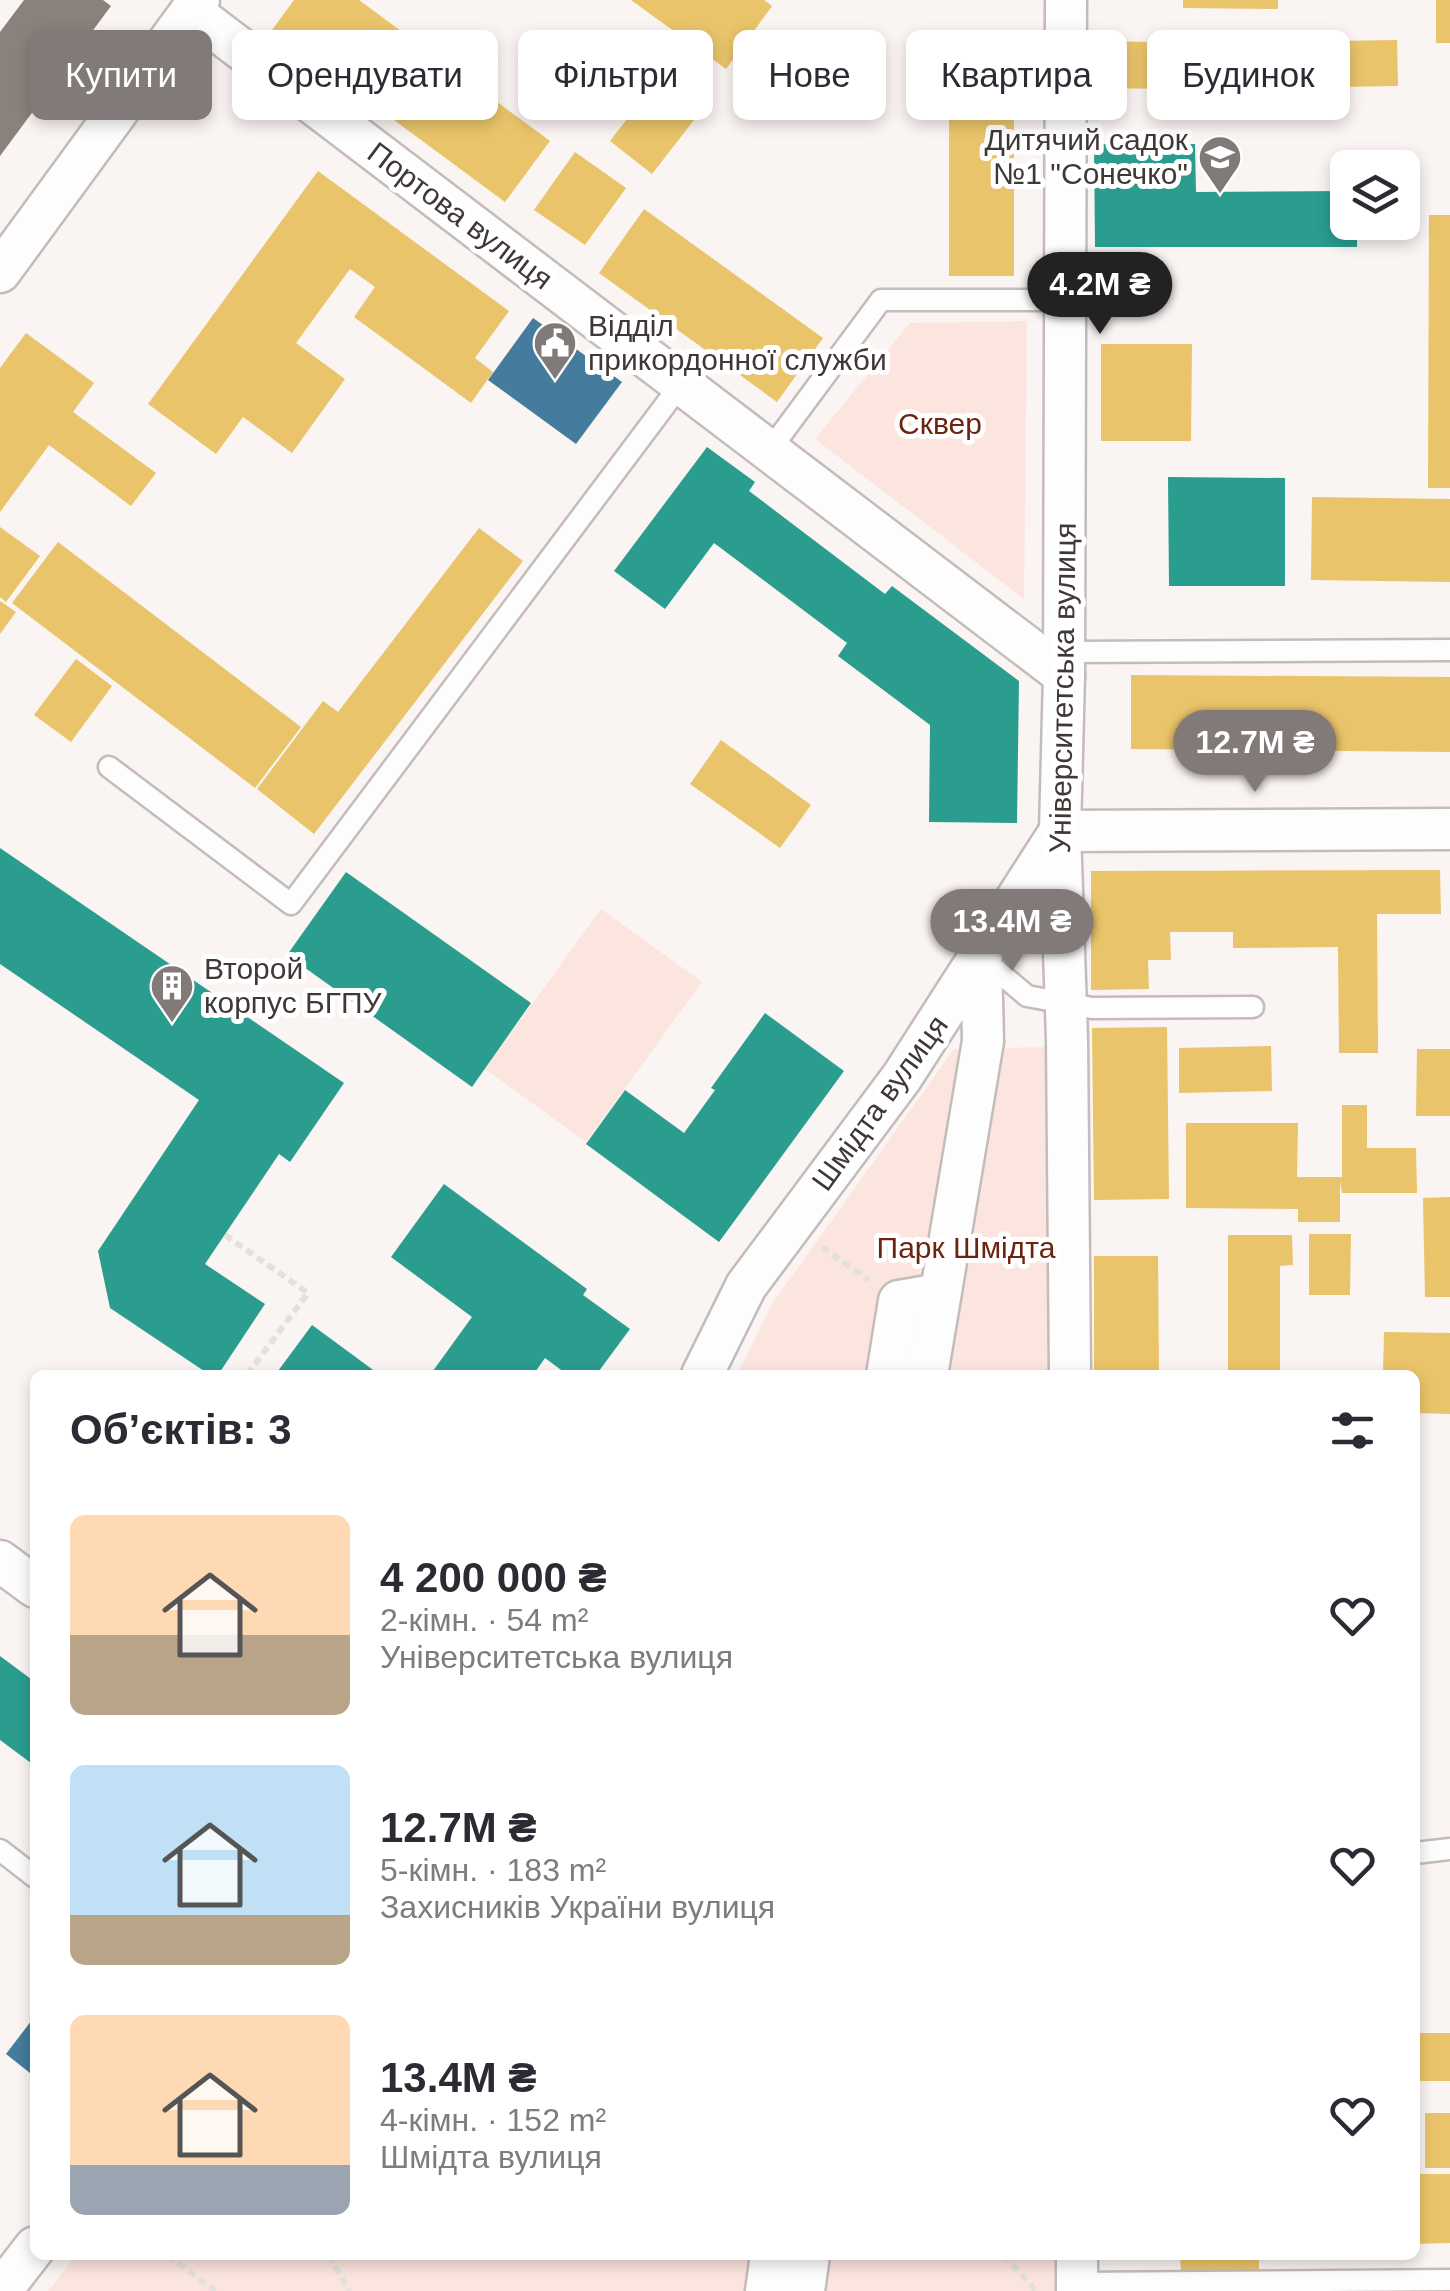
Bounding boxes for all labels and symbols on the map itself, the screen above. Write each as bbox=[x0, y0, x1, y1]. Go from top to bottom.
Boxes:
place label: Дитячий садок №1 "Сонечко" bbox=[984, 123, 1189, 190]
school or university icon: Дитячий садок №1 "Сонечко" bbox=[1197, 134, 1243, 195]
street label: Портова вулиця bbox=[362, 136, 559, 296]
pin: 4.2M ₴ bbox=[1019, 252, 1181, 337]
place label: Відділ прикордонної служби bbox=[588, 309, 887, 376]
public building icon: Відділ прикордонної служби bbox=[532, 320, 578, 381]
park label: Сквер bbox=[898, 407, 982, 440]
street label: Університетська вулиця bbox=[1043, 522, 1082, 854]
pin: 12.7M ₴ bbox=[1163, 710, 1347, 795]
pin: 13.4M ₴ bbox=[920, 889, 1104, 974]
place label: Второй корпус БГПУ bbox=[204, 952, 383, 1019]
building icon: Второй корпус БГПУ bbox=[149, 963, 195, 1024]
street label: Шмідта вулиця bbox=[805, 1009, 954, 1197]
park label: Парк Шмідта bbox=[877, 1231, 1056, 1264]

